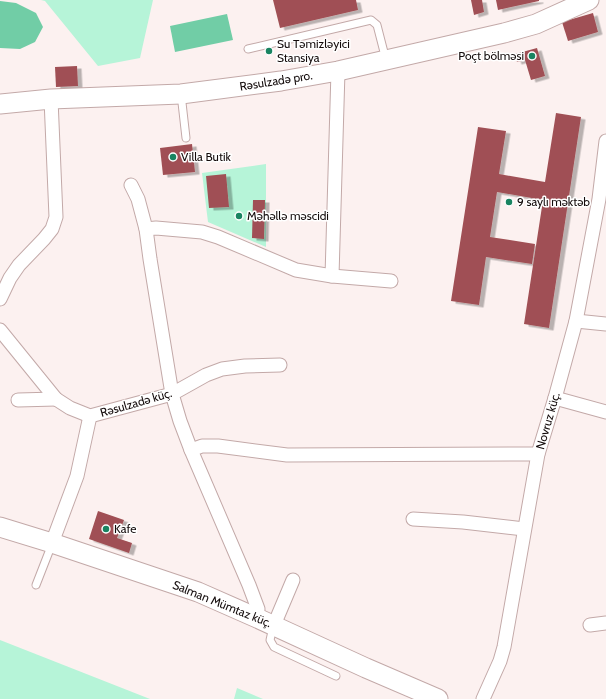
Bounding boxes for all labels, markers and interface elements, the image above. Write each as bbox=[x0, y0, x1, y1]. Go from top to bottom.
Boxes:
place label: Su Təmizləyici Stansiya bbox=[277, 36, 350, 65]
marker: Su Təmizləyici Stansiya bbox=[264, 46, 274, 56]
place label: Poçt bölməsi bbox=[458, 48, 524, 63]
marker: Poçt bölməsi bbox=[527, 51, 537, 61]
street label: Rəsulzadə pro. bbox=[238, 67, 314, 94]
place label: Villa Butik bbox=[181, 149, 231, 164]
marker: Villa Butik bbox=[168, 152, 178, 162]
place label: 9 saylı məktəb bbox=[517, 194, 590, 209]
marker: 9 saylı məktəb bbox=[504, 197, 514, 207]
place label: Məhəllə məscidi bbox=[247, 208, 329, 223]
marker: Məhəllə məscidi bbox=[234, 211, 244, 221]
street label: Rəsulzadə küç. bbox=[98, 385, 173, 420]
street label: Novruz küç. bbox=[532, 391, 563, 451]
place label: Kafe bbox=[114, 521, 137, 536]
marker: Kafe bbox=[101, 524, 111, 534]
street label: Salman Mümtaz küç. bbox=[171, 577, 274, 630]

